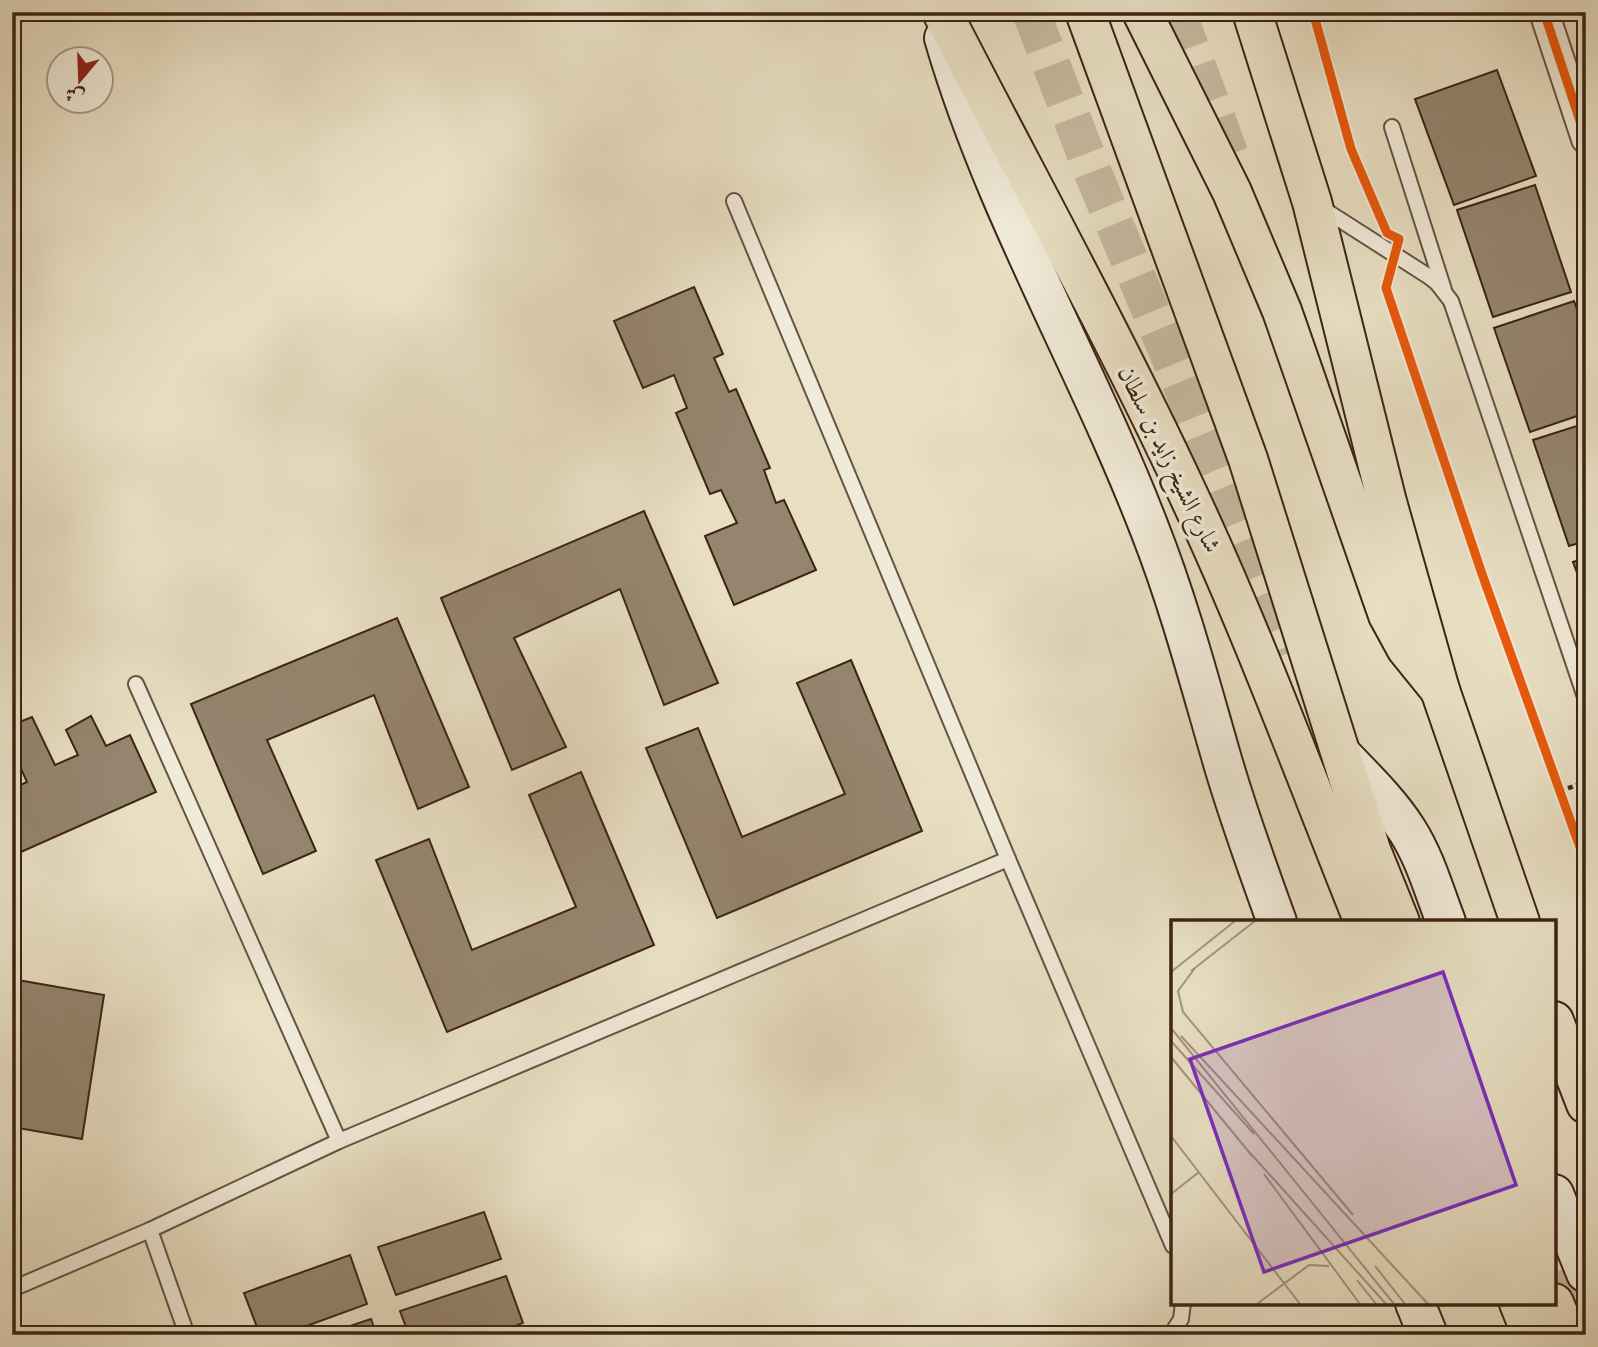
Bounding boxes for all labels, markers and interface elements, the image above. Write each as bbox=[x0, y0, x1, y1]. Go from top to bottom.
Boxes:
north arrow bbox=[46, 46, 116, 116]
text: ش bbox=[62, 81, 88, 110]
street label: شارع الشيخ زايد بن سلطان bbox=[1106, 360, 1229, 560]
inset map bbox=[1171, 920, 1556, 1305]

